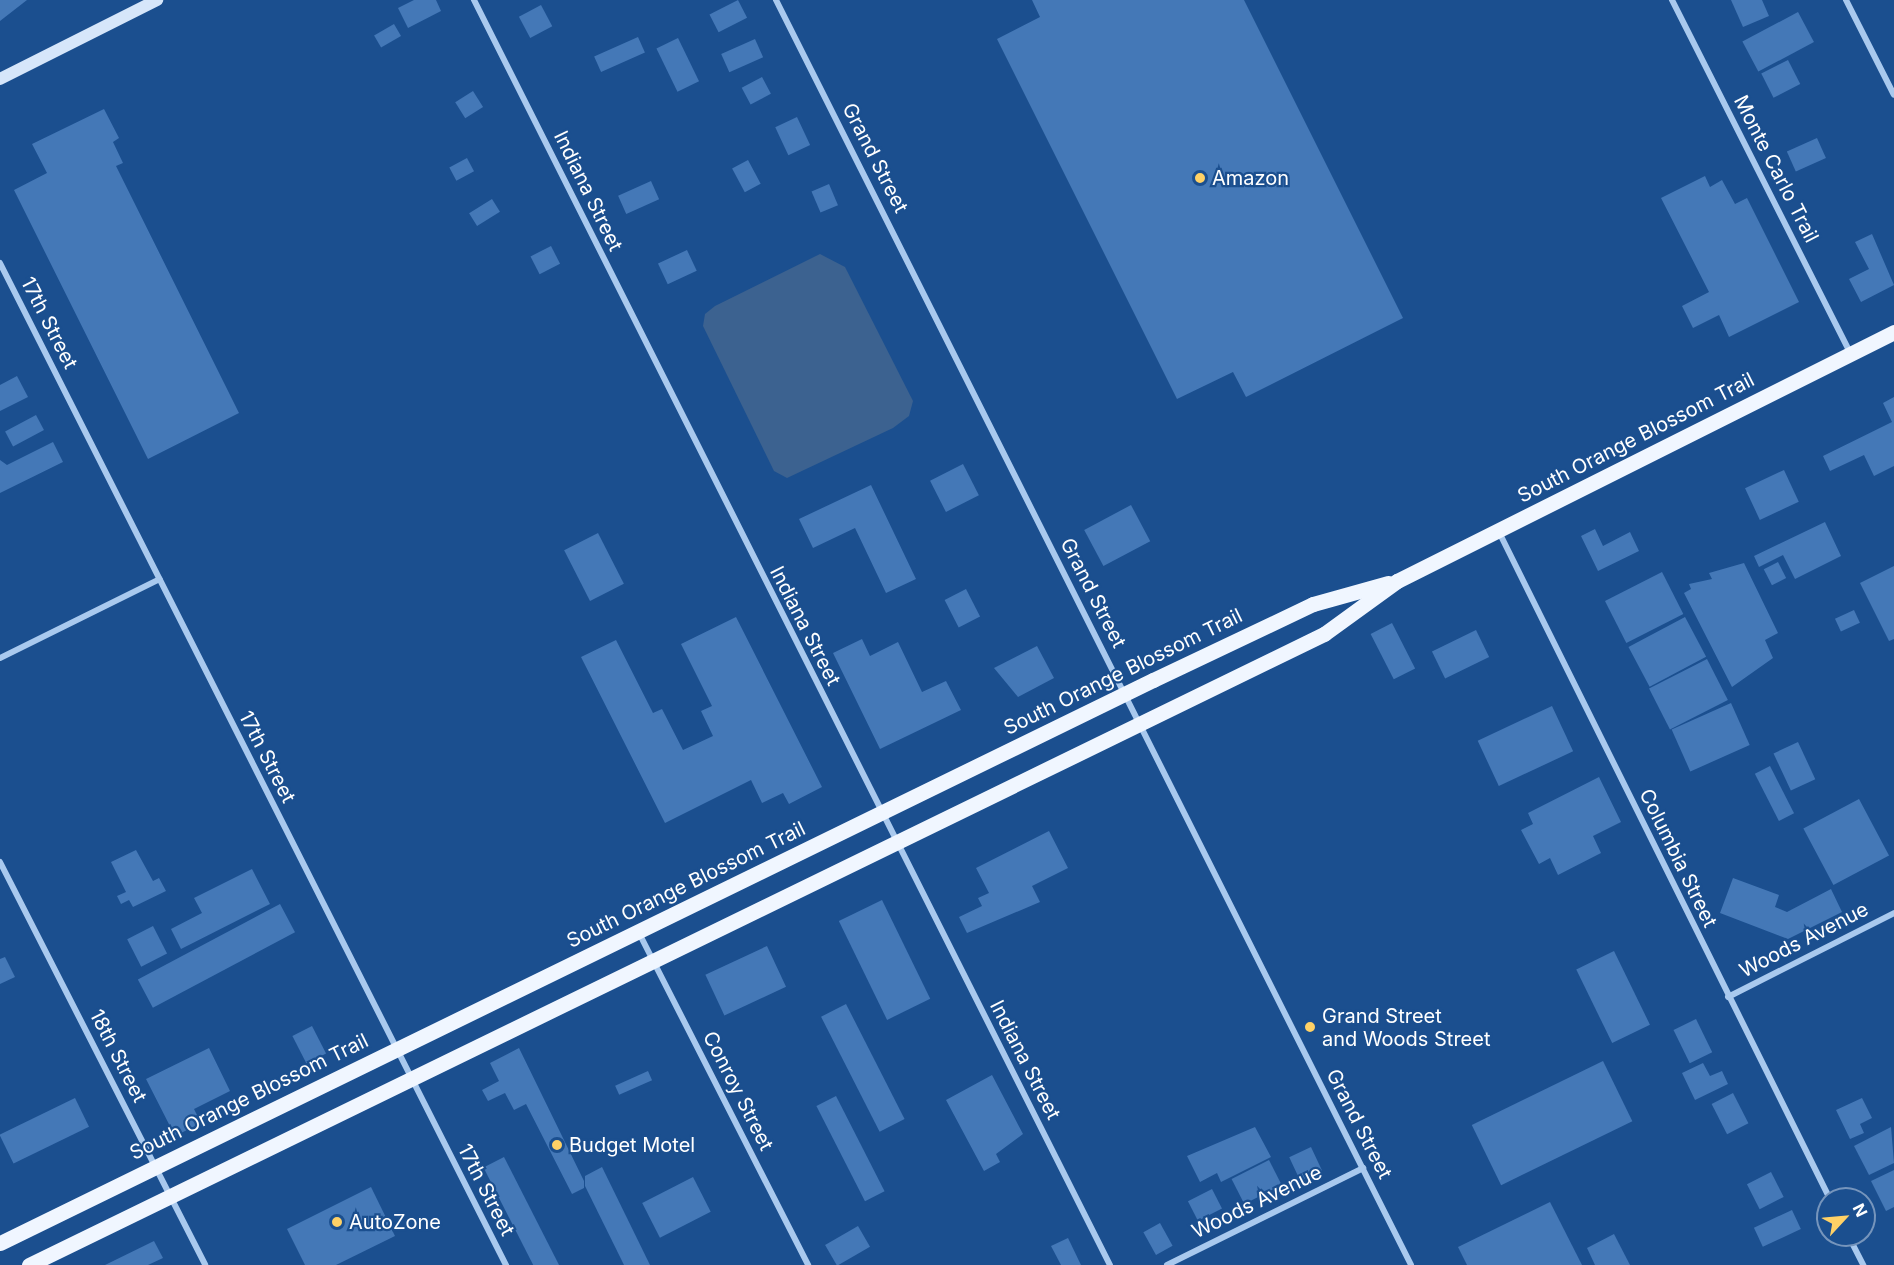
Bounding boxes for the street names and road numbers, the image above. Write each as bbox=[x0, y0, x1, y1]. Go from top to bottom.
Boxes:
street label: Monte Carlo Trail bbox=[1729, 91, 1823, 247]
street label: Grand Street bbox=[837, 99, 913, 217]
street label: Indiana Street bbox=[549, 127, 627, 255]
street label: 17th Street bbox=[16, 273, 82, 373]
street label: South Orange Blossom Trail bbox=[1514, 368, 1758, 508]
street label: Grand Street bbox=[1055, 534, 1131, 652]
street label: Indiana Street bbox=[765, 562, 845, 690]
street label: South Orange Blossom Trail bbox=[1000, 604, 1246, 740]
street label: 17th Street bbox=[234, 707, 300, 807]
street label: Columbia Street bbox=[1634, 785, 1722, 931]
street label: South Orange Blossom Trail bbox=[563, 817, 809, 953]
street label: Woods Avenue bbox=[1736, 897, 1872, 983]
street label: Indiana Street bbox=[985, 996, 1065, 1124]
street label: 18th Street bbox=[84, 1006, 152, 1106]
street label: Conroy Street bbox=[698, 1027, 778, 1155]
street label: South Orange Blossom Trail bbox=[126, 1029, 372, 1165]
street label: Grand Street bbox=[1321, 1065, 1397, 1183]
street label: 17th Street bbox=[453, 1140, 519, 1240]
street label: Woods Avenue bbox=[1188, 1160, 1326, 1244]

